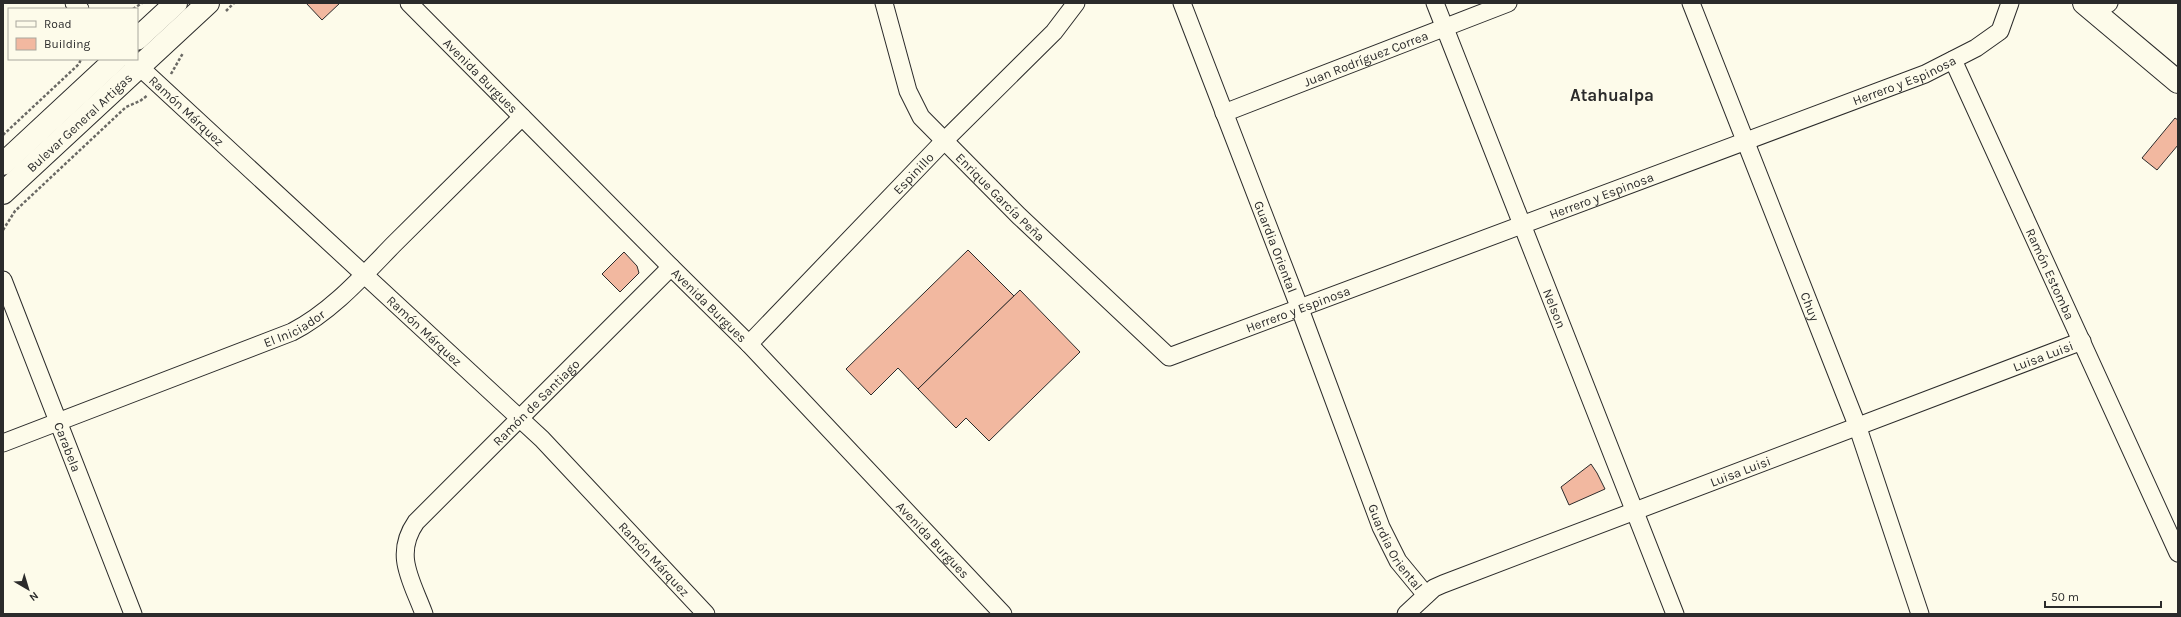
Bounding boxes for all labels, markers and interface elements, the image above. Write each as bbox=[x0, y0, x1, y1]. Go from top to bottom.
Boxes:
legend bbox=[8, 8, 138, 60]
text: Road bbox=[44, 17, 72, 31]
street label: Juan Rodríguez Correa bbox=[1301, 27, 1430, 89]
street label: Avenida Burgues bbox=[441, 35, 521, 116]
text: Building bbox=[44, 37, 91, 51]
street label: Herrero y Espinosa bbox=[1850, 52, 1958, 108]
street label: Bulevar General Artigas bbox=[23, 70, 135, 175]
street label: Ramón Márquez bbox=[146, 72, 227, 149]
district label: Atahualpa bbox=[1570, 85, 1654, 105]
street label: Espinillo bbox=[890, 149, 937, 197]
street label: Enrique García Peña bbox=[953, 150, 1048, 244]
street label: Herrero y Espinosa bbox=[1547, 169, 1655, 222]
street label: Guardia Oriental bbox=[1251, 198, 1300, 295]
street label: Ramón Estomba bbox=[2023, 226, 2078, 322]
street label: Avenida Burgues bbox=[669, 265, 750, 345]
street label: Herrero y Espinosa bbox=[1244, 282, 1352, 335]
street label: Nelson bbox=[1540, 286, 1569, 330]
street label: Chuy bbox=[1798, 290, 1823, 323]
street label: Ramón Márquez bbox=[384, 292, 465, 369]
street label: El Iniciador bbox=[261, 306, 328, 350]
street label: Luisa Luisi bbox=[2011, 338, 2075, 374]
street label: Ramón de Santiago bbox=[489, 356, 582, 449]
street label: Carabela bbox=[51, 420, 84, 474]
street label: Luisa Luisi bbox=[1708, 453, 1773, 489]
street label: Avenida Burgues bbox=[893, 498, 973, 581]
street label: Guardia Oriental bbox=[1366, 502, 1426, 593]
street label: Ramón Márquez bbox=[616, 518, 693, 599]
north arrow bbox=[8, 569, 48, 609]
scale bar bbox=[2045, 583, 2161, 609]
text: N bbox=[27, 589, 41, 604]
text: 50 m bbox=[2051, 590, 2079, 604]

